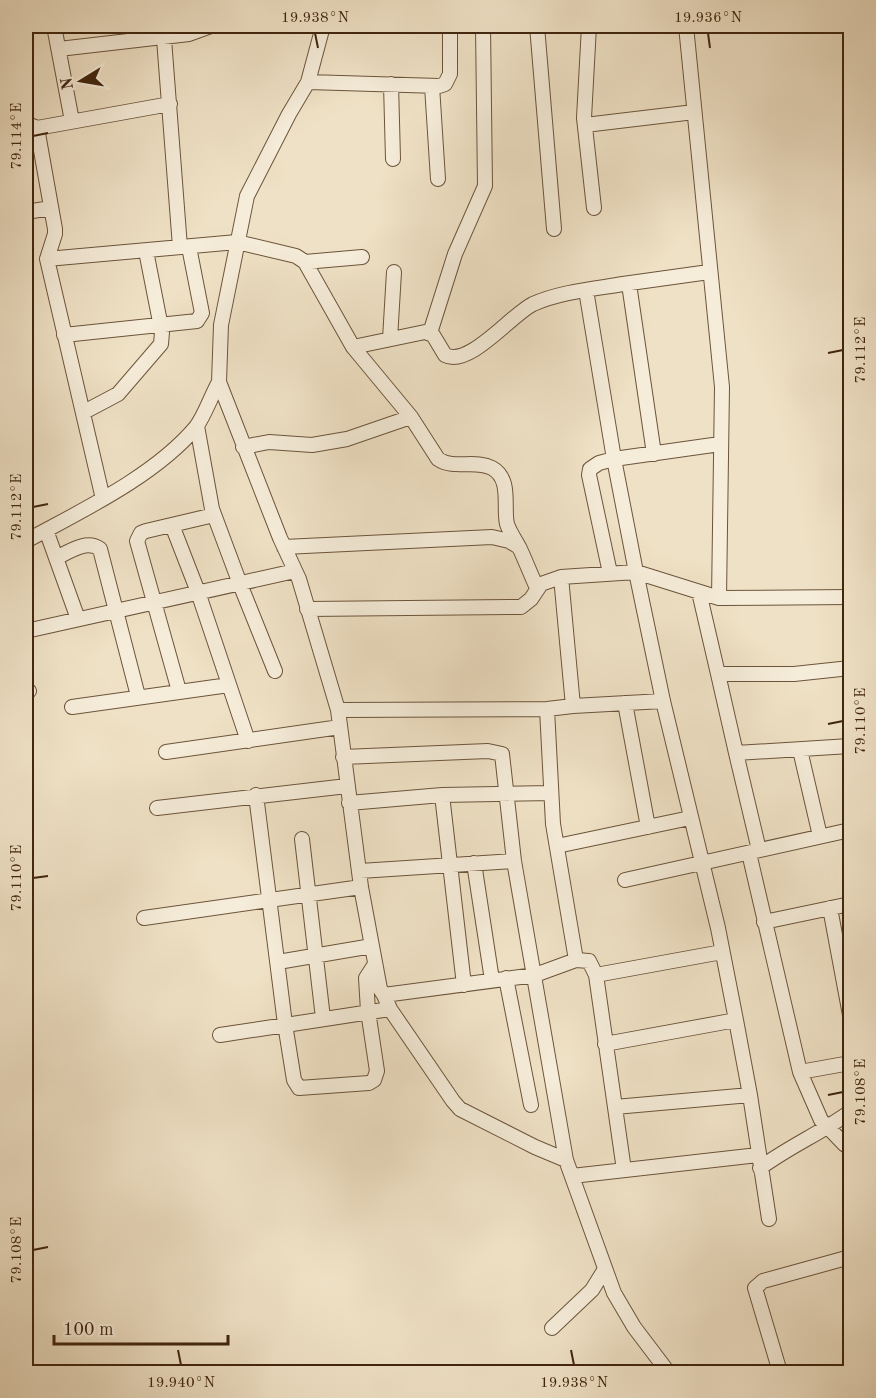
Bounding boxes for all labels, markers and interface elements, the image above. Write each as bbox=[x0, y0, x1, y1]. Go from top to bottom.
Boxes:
text: 19.938°N bbox=[281, 11, 349, 26]
text: 19.936°N bbox=[674, 11, 742, 26]
north arrow bbox=[51, 51, 111, 111]
text: N bbox=[59, 75, 77, 91]
text: 79.114°E bbox=[10, 103, 25, 169]
text: 79.112°E bbox=[854, 317, 869, 383]
text: 79.112°E bbox=[10, 474, 25, 540]
text: 79.110°E bbox=[854, 688, 869, 754]
text: 79.110°E bbox=[10, 845, 25, 911]
text: 79.108°E bbox=[854, 1059, 869, 1125]
text: 79.108°E bbox=[10, 1217, 25, 1283]
scale bar bbox=[54, 1308, 228, 1346]
text: 100 m bbox=[63, 1321, 114, 1339]
text: 19.940°N bbox=[147, 1376, 215, 1391]
text: 19.938°N bbox=[540, 1376, 608, 1391]

